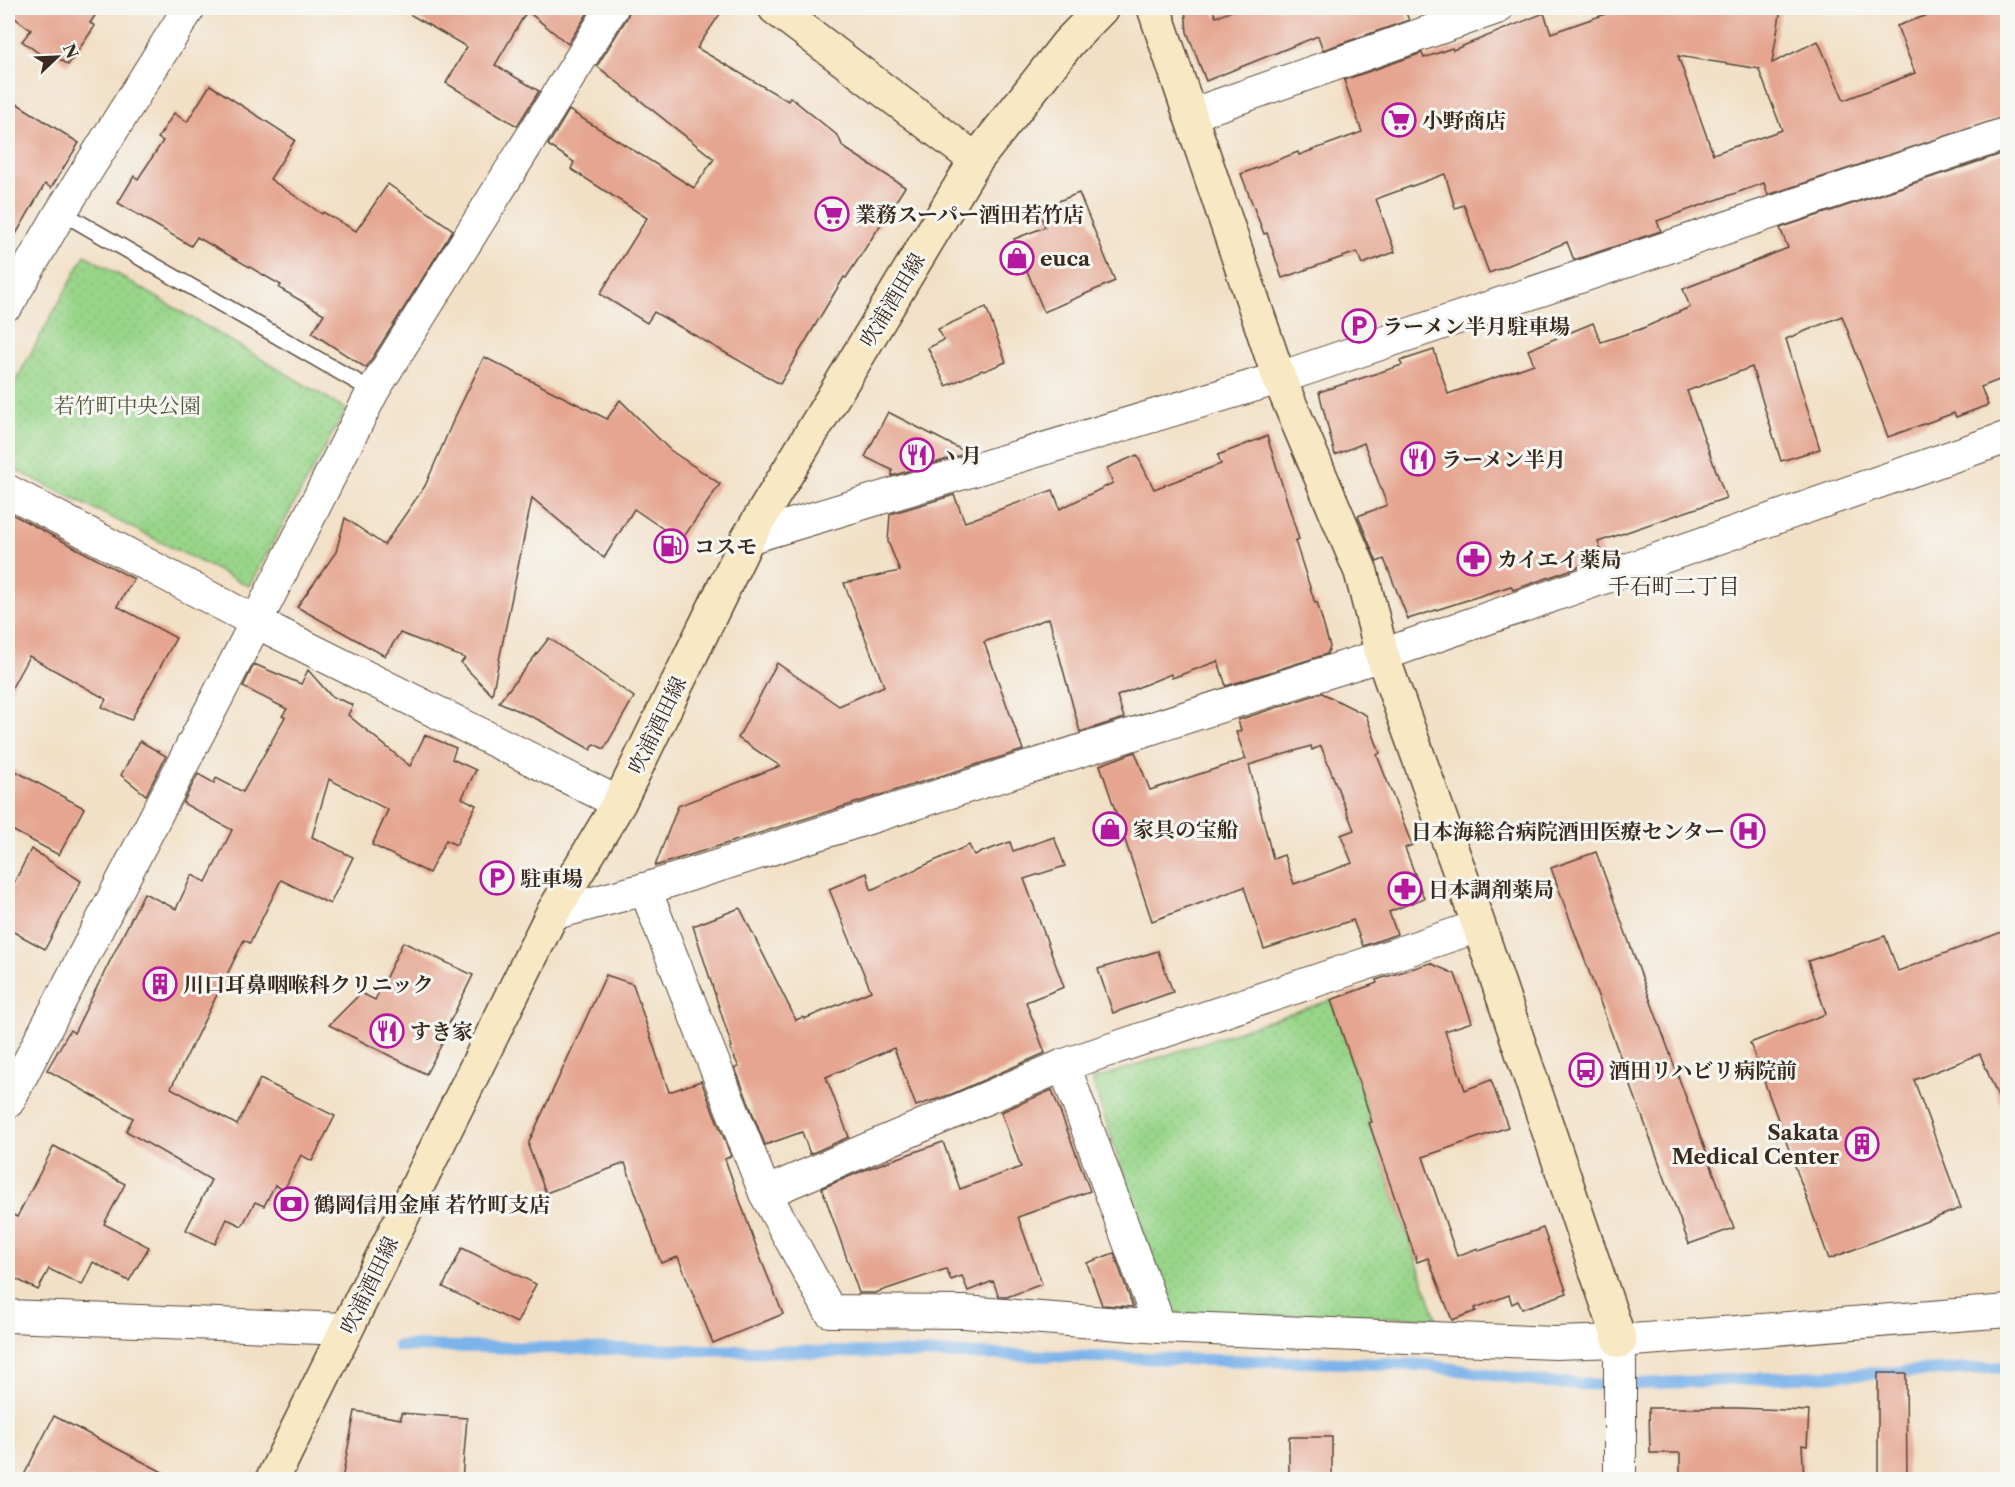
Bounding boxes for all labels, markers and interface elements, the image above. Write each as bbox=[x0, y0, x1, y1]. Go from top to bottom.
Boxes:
north arrow bbox=[27, 27, 87, 87]
text: N bbox=[59, 41, 83, 62]
supermarket icon: 小野商店 bbox=[1381, 102, 1417, 138]
place label: 小野商店 bbox=[1422, 108, 1506, 133]
supermarket icon: 業務スーパー酒田若竹店 bbox=[814, 196, 850, 232]
place label: 業務スーパー酒田若竹店 bbox=[855, 202, 1084, 227]
shop icon: euca bbox=[999, 240, 1035, 276]
place label: euca bbox=[1040, 246, 1091, 271]
street label: 吹浦酒田線 bbox=[854, 249, 930, 351]
parking icon: ラーメン半月駐車場 bbox=[1341, 308, 1377, 344]
place label: ラーメン半月駐車場 bbox=[1382, 314, 1570, 339]
park label: 若竹町中央公園 bbox=[54, 393, 201, 418]
restaurant icon: ヽ月 bbox=[899, 437, 935, 473]
restaurant icon: ラーメン半月 bbox=[1400, 441, 1436, 477]
place label: ヽ月 bbox=[940, 443, 982, 468]
place label: ラーメン半月 bbox=[1441, 447, 1566, 472]
fuel station icon: コスモ bbox=[653, 528, 689, 564]
place label: コスモ bbox=[694, 534, 757, 559]
pharmacy icon: カイエイ薬局 bbox=[1456, 541, 1492, 577]
place label: カイエイ薬局 bbox=[1497, 547, 1622, 572]
district label: 千石町二丁目 bbox=[1608, 573, 1740, 600]
street label: 吹浦酒田線 bbox=[623, 672, 691, 778]
shop icon: 家具の宝船 bbox=[1092, 811, 1128, 847]
hospital icon: 日本海総合病院酒田医療センター bbox=[1730, 813, 1766, 849]
place label: 家具の宝船 bbox=[1133, 817, 1238, 842]
place label: 日本海総合病院酒田医療センター bbox=[1411, 819, 1725, 844]
parking icon: 駐車場 bbox=[479, 860, 515, 896]
place label: 駐車場 bbox=[520, 866, 583, 891]
pharmacy icon: 日本調剤薬局 bbox=[1387, 871, 1423, 907]
place label: 日本調剤薬局 bbox=[1428, 877, 1554, 902]
building icon: 川口耳鼻咽喉科クリニック bbox=[142, 966, 178, 1002]
place label: 川口耳鼻咽喉科クリニック bbox=[183, 972, 434, 997]
restaurant icon: すき家 bbox=[369, 1013, 405, 1049]
place label: すき家 bbox=[410, 1019, 473, 1044]
bus stop icon: 酒田リハビリ病院前 bbox=[1568, 1052, 1604, 1088]
place label: 酒田リハビリ病院前 bbox=[1609, 1058, 1797, 1083]
place label: Sakata Medical Center bbox=[1672, 1120, 1840, 1169]
building icon: Sakata Medical Center bbox=[1844, 1126, 1880, 1162]
bank icon: 鶴岡信用金庫 若竹町支店 bbox=[273, 1186, 309, 1222]
place label: 鶴岡信用金庫 若竹町支店 bbox=[314, 1192, 550, 1217]
street label: 吹浦酒田線 bbox=[335, 1232, 403, 1338]

